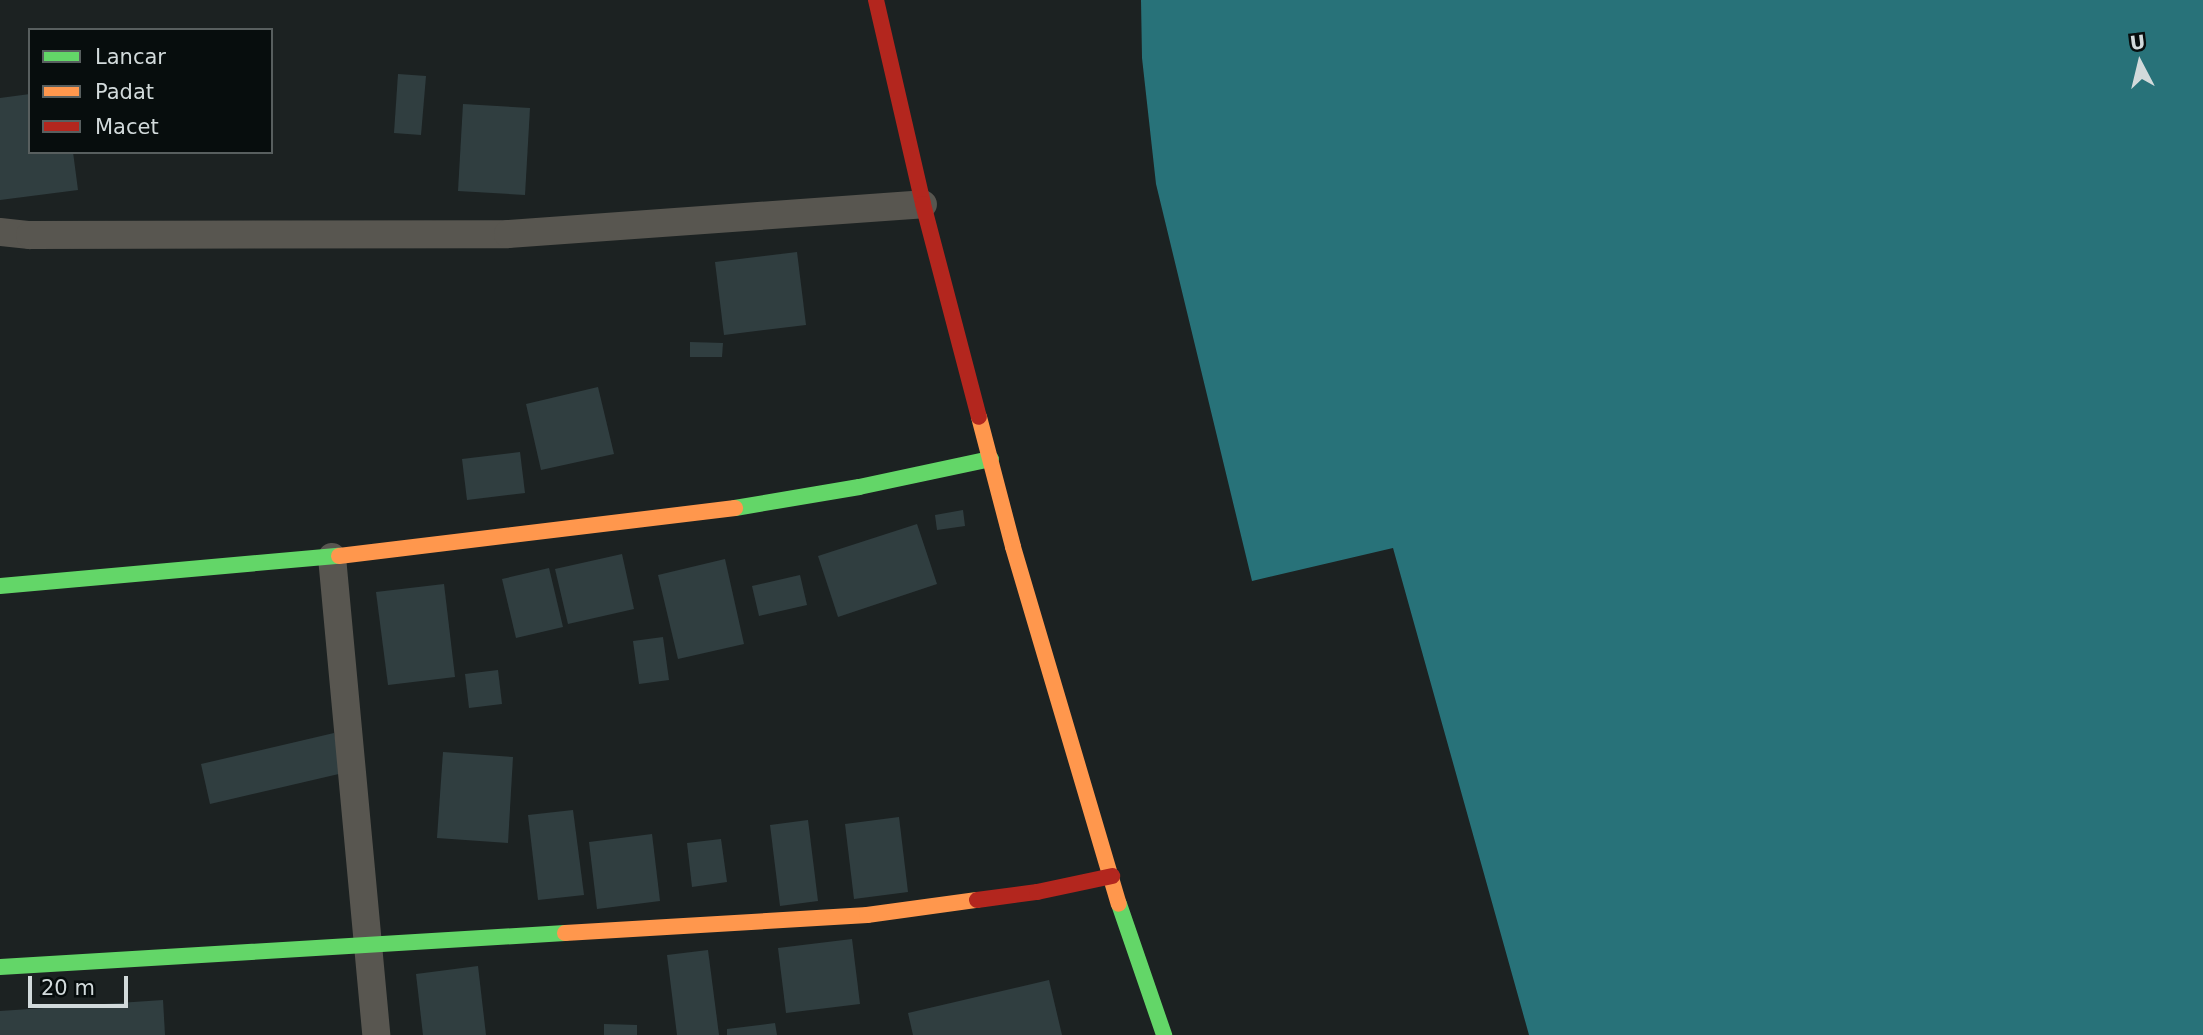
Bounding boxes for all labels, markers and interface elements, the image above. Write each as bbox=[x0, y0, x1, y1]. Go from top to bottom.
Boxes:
legend bbox=[28, 28, 273, 154]
north arrow bbox=[2105, 28, 2175, 98]
text: U bbox=[2128, 30, 2146, 54]
text: Lancar bbox=[95, 45, 166, 69]
text: Padat bbox=[95, 80, 154, 104]
text: Macet bbox=[95, 115, 159, 139]
scale bar bbox=[32, 962, 131, 1006]
text: 20 m bbox=[41, 976, 95, 1000]

